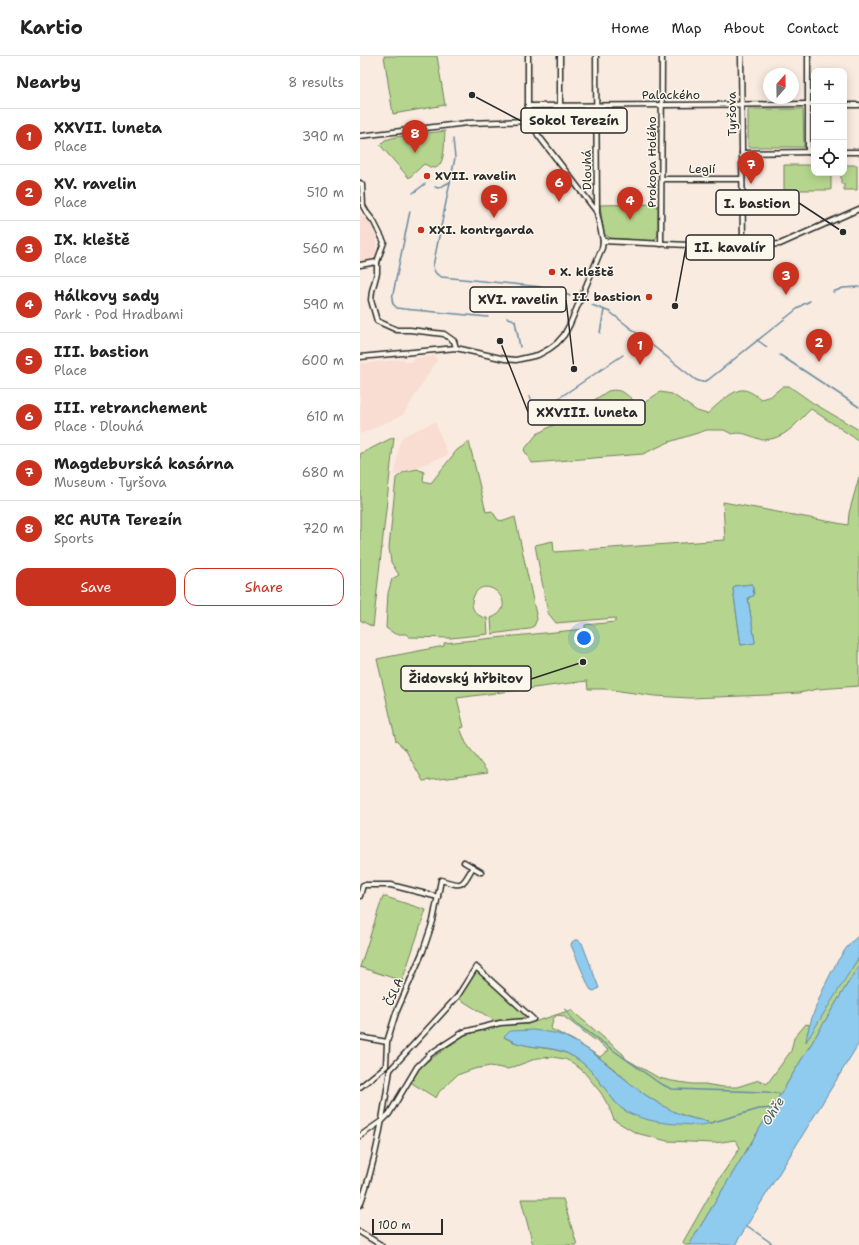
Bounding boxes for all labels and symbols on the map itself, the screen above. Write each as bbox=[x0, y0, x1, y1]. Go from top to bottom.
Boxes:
north arrow bbox=[763, 68, 799, 104]
street label: Palackého bbox=[642, 87, 700, 103]
street label: Tyršova bbox=[724, 91, 740, 136]
callout: Sokol Terezín bbox=[521, 108, 627, 133]
text: Sokol Terezín bbox=[529, 112, 619, 129]
street label: Prokopa Holého bbox=[644, 116, 660, 208]
pin: 8 bbox=[402, 120, 428, 153]
street label: Dlouhá bbox=[579, 149, 595, 190]
pin: 7 bbox=[738, 151, 764, 184]
street label: Legií bbox=[689, 161, 716, 177]
place label: XVII. ravelin bbox=[435, 168, 516, 184]
pin: 6 bbox=[546, 169, 572, 202]
marker: XVII. ravelin bbox=[422, 171, 432, 181]
pin: 5 bbox=[481, 185, 507, 218]
pin: 4 bbox=[617, 187, 643, 220]
callout: I. bastion bbox=[716, 190, 799, 215]
text: I. bastion bbox=[724, 195, 791, 212]
place label: XXI. kontrgarda bbox=[429, 222, 535, 238]
marker: XXI. kontrgarda bbox=[416, 225, 426, 235]
callout: II. kavalír bbox=[686, 235, 774, 260]
text: II. kavalír bbox=[694, 239, 766, 256]
pin: 3 bbox=[773, 262, 799, 295]
place label: X. kleště bbox=[560, 264, 614, 280]
marker: X. kleště bbox=[547, 267, 557, 277]
callout: XVI. ravelin bbox=[470, 287, 566, 312]
place label: II. bastion bbox=[572, 289, 641, 305]
text: XVI. ravelin bbox=[478, 291, 558, 308]
marker: II. bastion bbox=[644, 292, 654, 302]
pin: 2 bbox=[806, 329, 832, 362]
pin: 1 bbox=[627, 332, 653, 365]
callout: XXVIII. luneta bbox=[528, 400, 645, 425]
text: XXVIII. luneta bbox=[536, 404, 638, 421]
your location bbox=[574, 628, 594, 648]
callout: Židovský hřbitov bbox=[401, 666, 531, 691]
text: Židovský hřbitov bbox=[409, 669, 523, 687]
street label: ČSLA bbox=[381, 975, 407, 1008]
water label: Ohře bbox=[758, 1094, 788, 1128]
scale bar bbox=[372, 1217, 443, 1236]

